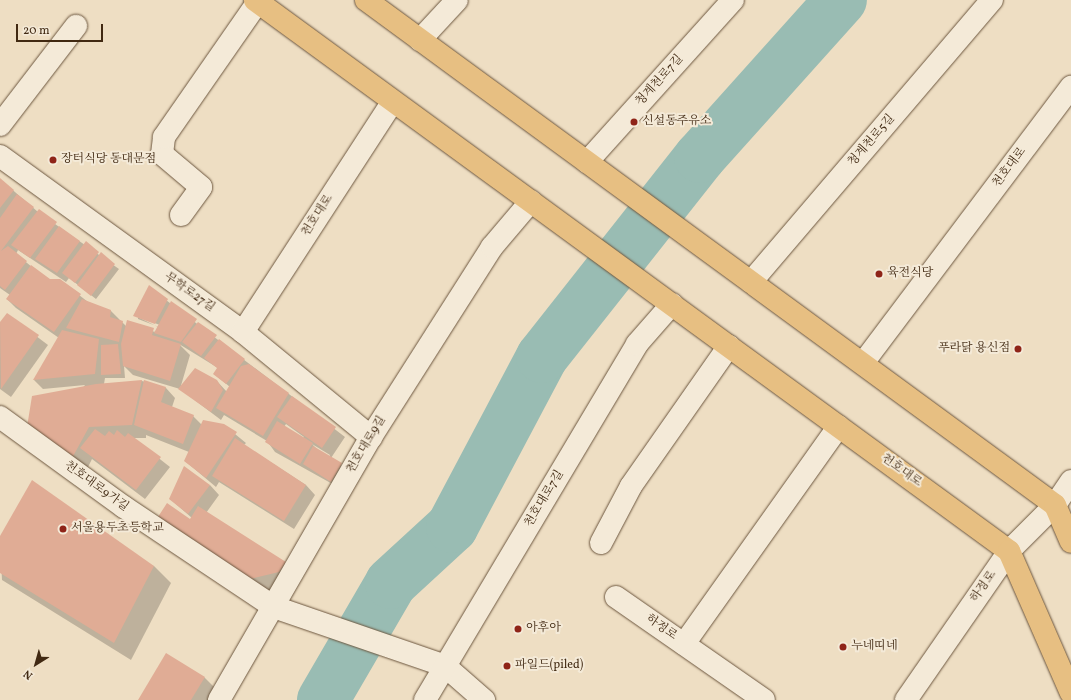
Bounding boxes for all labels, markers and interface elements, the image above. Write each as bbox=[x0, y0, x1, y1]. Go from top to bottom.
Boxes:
scale bar bbox=[18, 16, 105, 42]
text: 20 m bbox=[23, 23, 50, 39]
street label: 청계천로7길 bbox=[633, 52, 687, 110]
street label: 청계천로5길 bbox=[846, 112, 898, 170]
place label: 신설동주유소 bbox=[642, 115, 712, 129]
marker: 신설동주유소 bbox=[629, 117, 639, 127]
street label: 천호대로 bbox=[990, 145, 1030, 191]
place label: 장터식당 동대문점 bbox=[61, 153, 156, 167]
marker: 장터식당 동대문점 bbox=[48, 155, 58, 165]
street label: 천호대로 bbox=[299, 193, 337, 239]
place label: 육전식당 bbox=[887, 267, 933, 281]
marker: 육전식당 bbox=[874, 269, 884, 279]
street label: 무학로27길 bbox=[161, 270, 217, 316]
place label: 푸라닭 용신점 bbox=[938, 342, 1010, 356]
marker: 푸라닭 용신점 bbox=[1013, 344, 1023, 354]
street label: 천호대로9길 bbox=[344, 414, 390, 476]
street label: 천호대로 bbox=[878, 452, 924, 490]
street label: 천호대로9가길 bbox=[61, 459, 131, 515]
street label: 천호대로7길 bbox=[522, 468, 568, 530]
place label: 서울용두초등학교 bbox=[71, 522, 164, 536]
marker: 서울용두초등학교 bbox=[58, 524, 68, 534]
street label: 하정로 bbox=[968, 569, 1000, 605]
street label: 하정로 bbox=[643, 612, 679, 644]
place label: 아후아 bbox=[526, 622, 561, 636]
marker: 아후아 bbox=[513, 624, 523, 634]
place label: 누네띠네 bbox=[851, 640, 897, 654]
marker: 누네띠네 bbox=[838, 642, 848, 652]
north arrow bbox=[16, 644, 56, 684]
place label: 파일드(piled) bbox=[515, 659, 583, 673]
marker: 파일드(piled) bbox=[502, 661, 512, 671]
text: N bbox=[21, 666, 36, 682]

